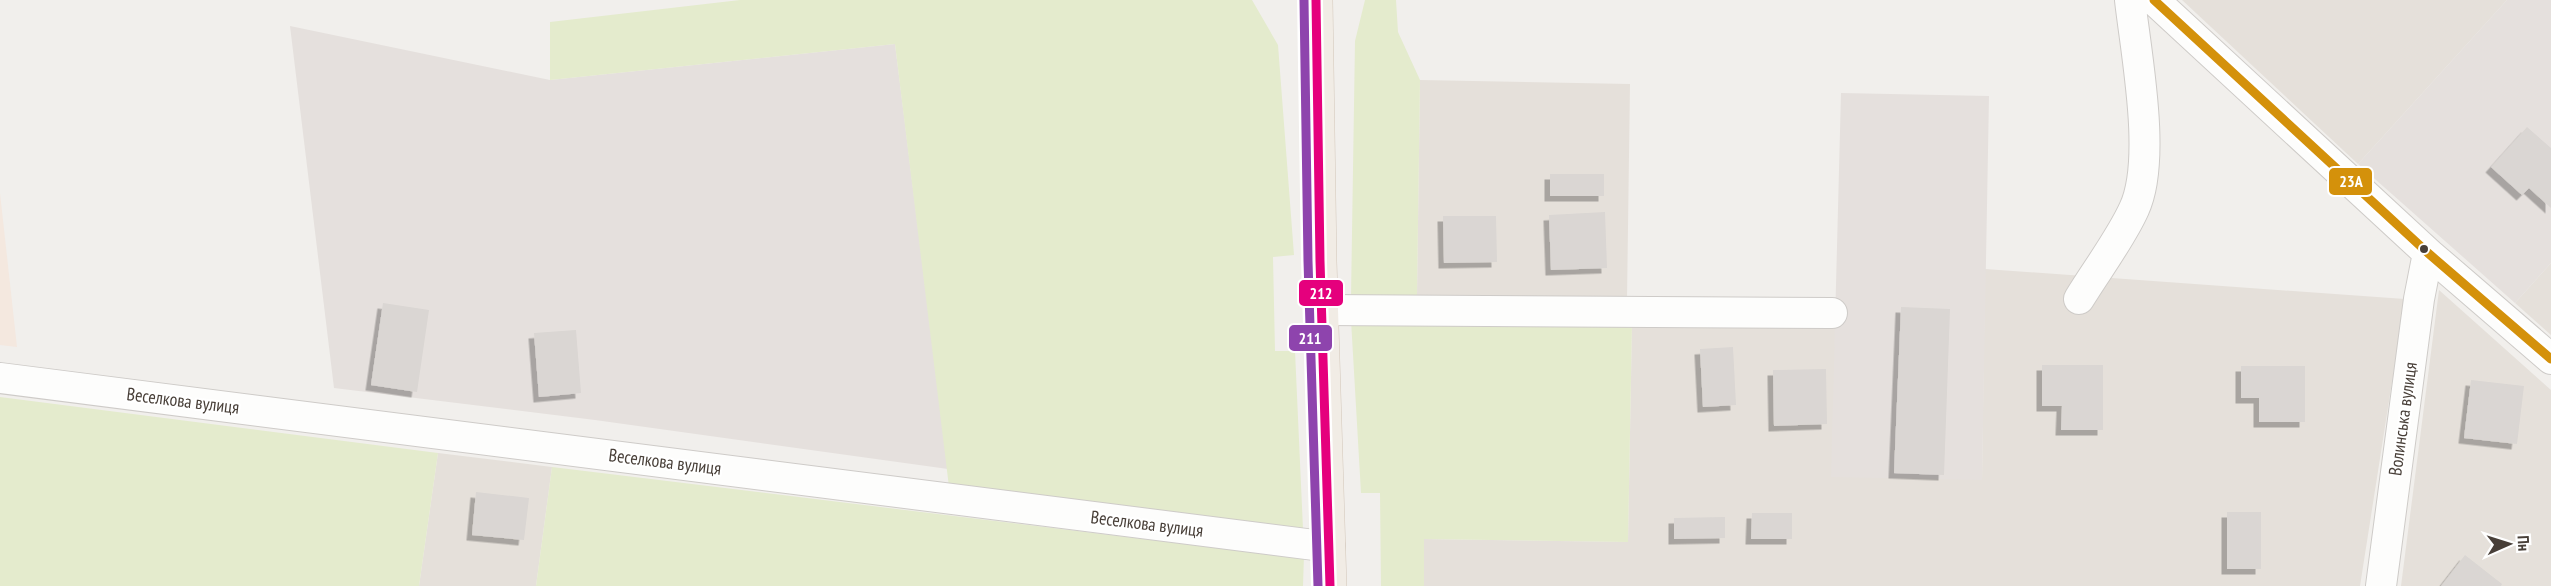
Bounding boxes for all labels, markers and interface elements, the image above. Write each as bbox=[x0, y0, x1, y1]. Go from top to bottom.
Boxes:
line badge: 23А bbox=[2328, 167, 2373, 196]
text: 23А bbox=[2339, 171, 2364, 191]
unlabelled marker bbox=[2418, 243, 2430, 255]
line badge: 212 bbox=[1298, 279, 1344, 307]
text: 212 bbox=[1310, 283, 1332, 303]
line badge: 211 bbox=[1288, 324, 1333, 352]
text: 211 bbox=[1299, 328, 1321, 348]
street label: Волинська вулиця bbox=[2383, 361, 2422, 477]
street label: Веселкова вулиця bbox=[126, 382, 241, 419]
street label: Веселкова вулиця bbox=[608, 443, 723, 480]
street label: Веселкова вулиця bbox=[1090, 505, 1205, 542]
north arrow bbox=[2479, 514, 2539, 574]
text: Пн bbox=[2514, 535, 2534, 551]

